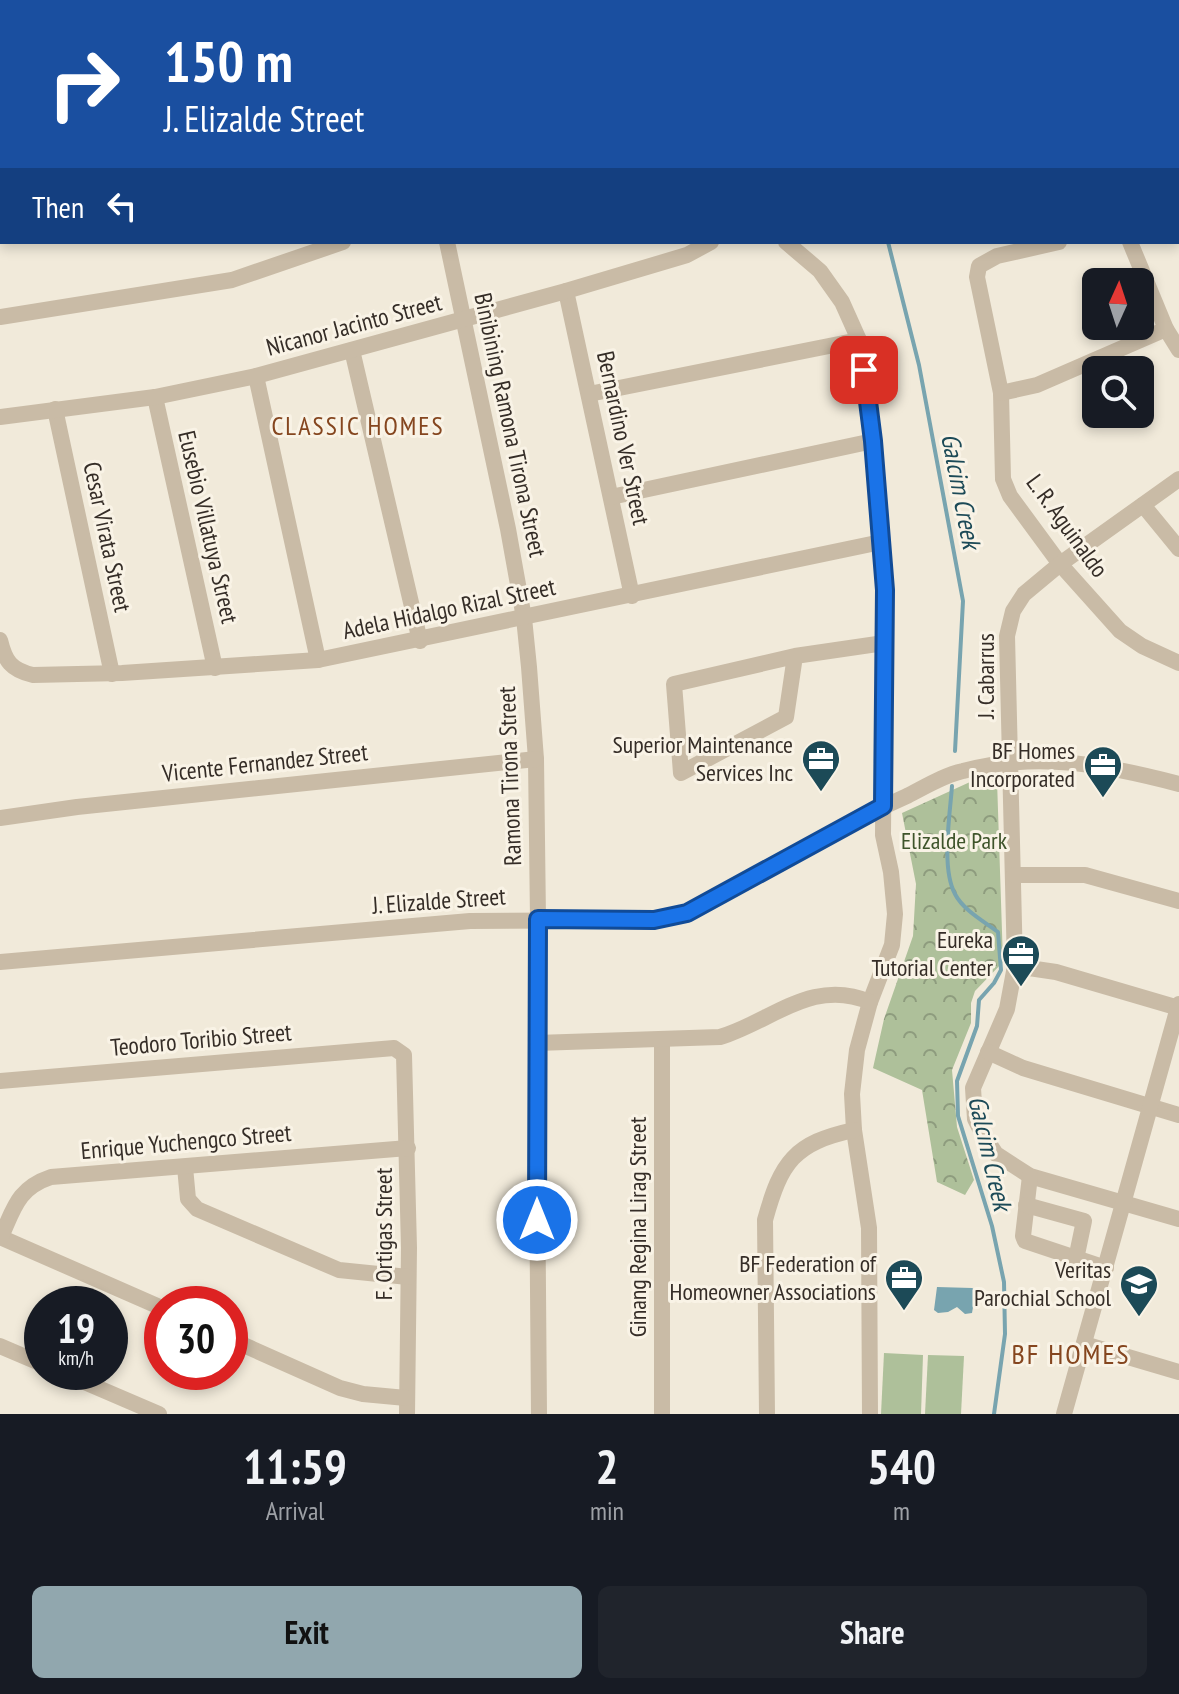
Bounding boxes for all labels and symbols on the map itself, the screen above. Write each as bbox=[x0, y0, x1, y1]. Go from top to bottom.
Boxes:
north arrow bbox=[1082, 268, 1154, 340]
street label: Nicanor Jacinto Street bbox=[263, 286, 445, 363]
street label: Binibining Ramona Tirona Street bbox=[467, 290, 554, 560]
pin bbox=[830, 336, 898, 404]
street label: Bernardino Ver Street bbox=[590, 348, 657, 528]
district label: CLASSIC HOMES bbox=[271, 409, 445, 442]
street label: Eusebio Villatuya Street bbox=[171, 428, 246, 627]
water label: Galcim Creek bbox=[934, 431, 989, 554]
street label: Cesar Virata Street bbox=[76, 459, 139, 615]
street label: L. R. Aguinaldo bbox=[1020, 468, 1115, 583]
street label: Adela Hidalgo Rizal Street bbox=[340, 571, 559, 646]
street label: J. Cabarrus bbox=[970, 633, 1001, 720]
street label: Ramona Tirona Street bbox=[491, 685, 528, 866]
place label: Superior Maintenance Services Inc bbox=[612, 729, 793, 788]
place label: BF Homes Incorporated bbox=[970, 735, 1075, 794]
street label: Vicente Fernandez Street bbox=[160, 736, 370, 789]
office icon: Superior Maintenance Services Inc bbox=[800, 738, 842, 793]
office icon: BF Homes Incorporated bbox=[1082, 744, 1124, 799]
park label: Elizalde Park bbox=[901, 825, 1008, 856]
street label: J. Elizalde Street bbox=[370, 880, 507, 921]
place label: Eureka Tutorial Center bbox=[871, 924, 993, 983]
office icon: Eureka Tutorial Center bbox=[1000, 933, 1042, 988]
street label: Teodoro Toribio Street bbox=[109, 1016, 293, 1063]
water label: Galcim Creek bbox=[961, 1092, 1020, 1216]
street label: Ginang Regina Lirag Street bbox=[622, 1116, 653, 1337]
street label: Enrique Yuchengco Street bbox=[80, 1117, 293, 1166]
street label: F. Ortigas Street bbox=[368, 1167, 399, 1300]
position arrow bbox=[495, 1178, 579, 1262]
place label: BF Federation of Homeowner Associations bbox=[670, 1248, 877, 1307]
place label: Veritas Parochial School bbox=[974, 1254, 1111, 1313]
office icon: BF Federation of Homeowner Associations bbox=[883, 1257, 925, 1312]
school or university icon: Veritas Parochial School bbox=[1118, 1263, 1160, 1318]
speed limit sign: 30 bbox=[144, 1286, 248, 1390]
district label: BF HOMES bbox=[1012, 1335, 1130, 1372]

